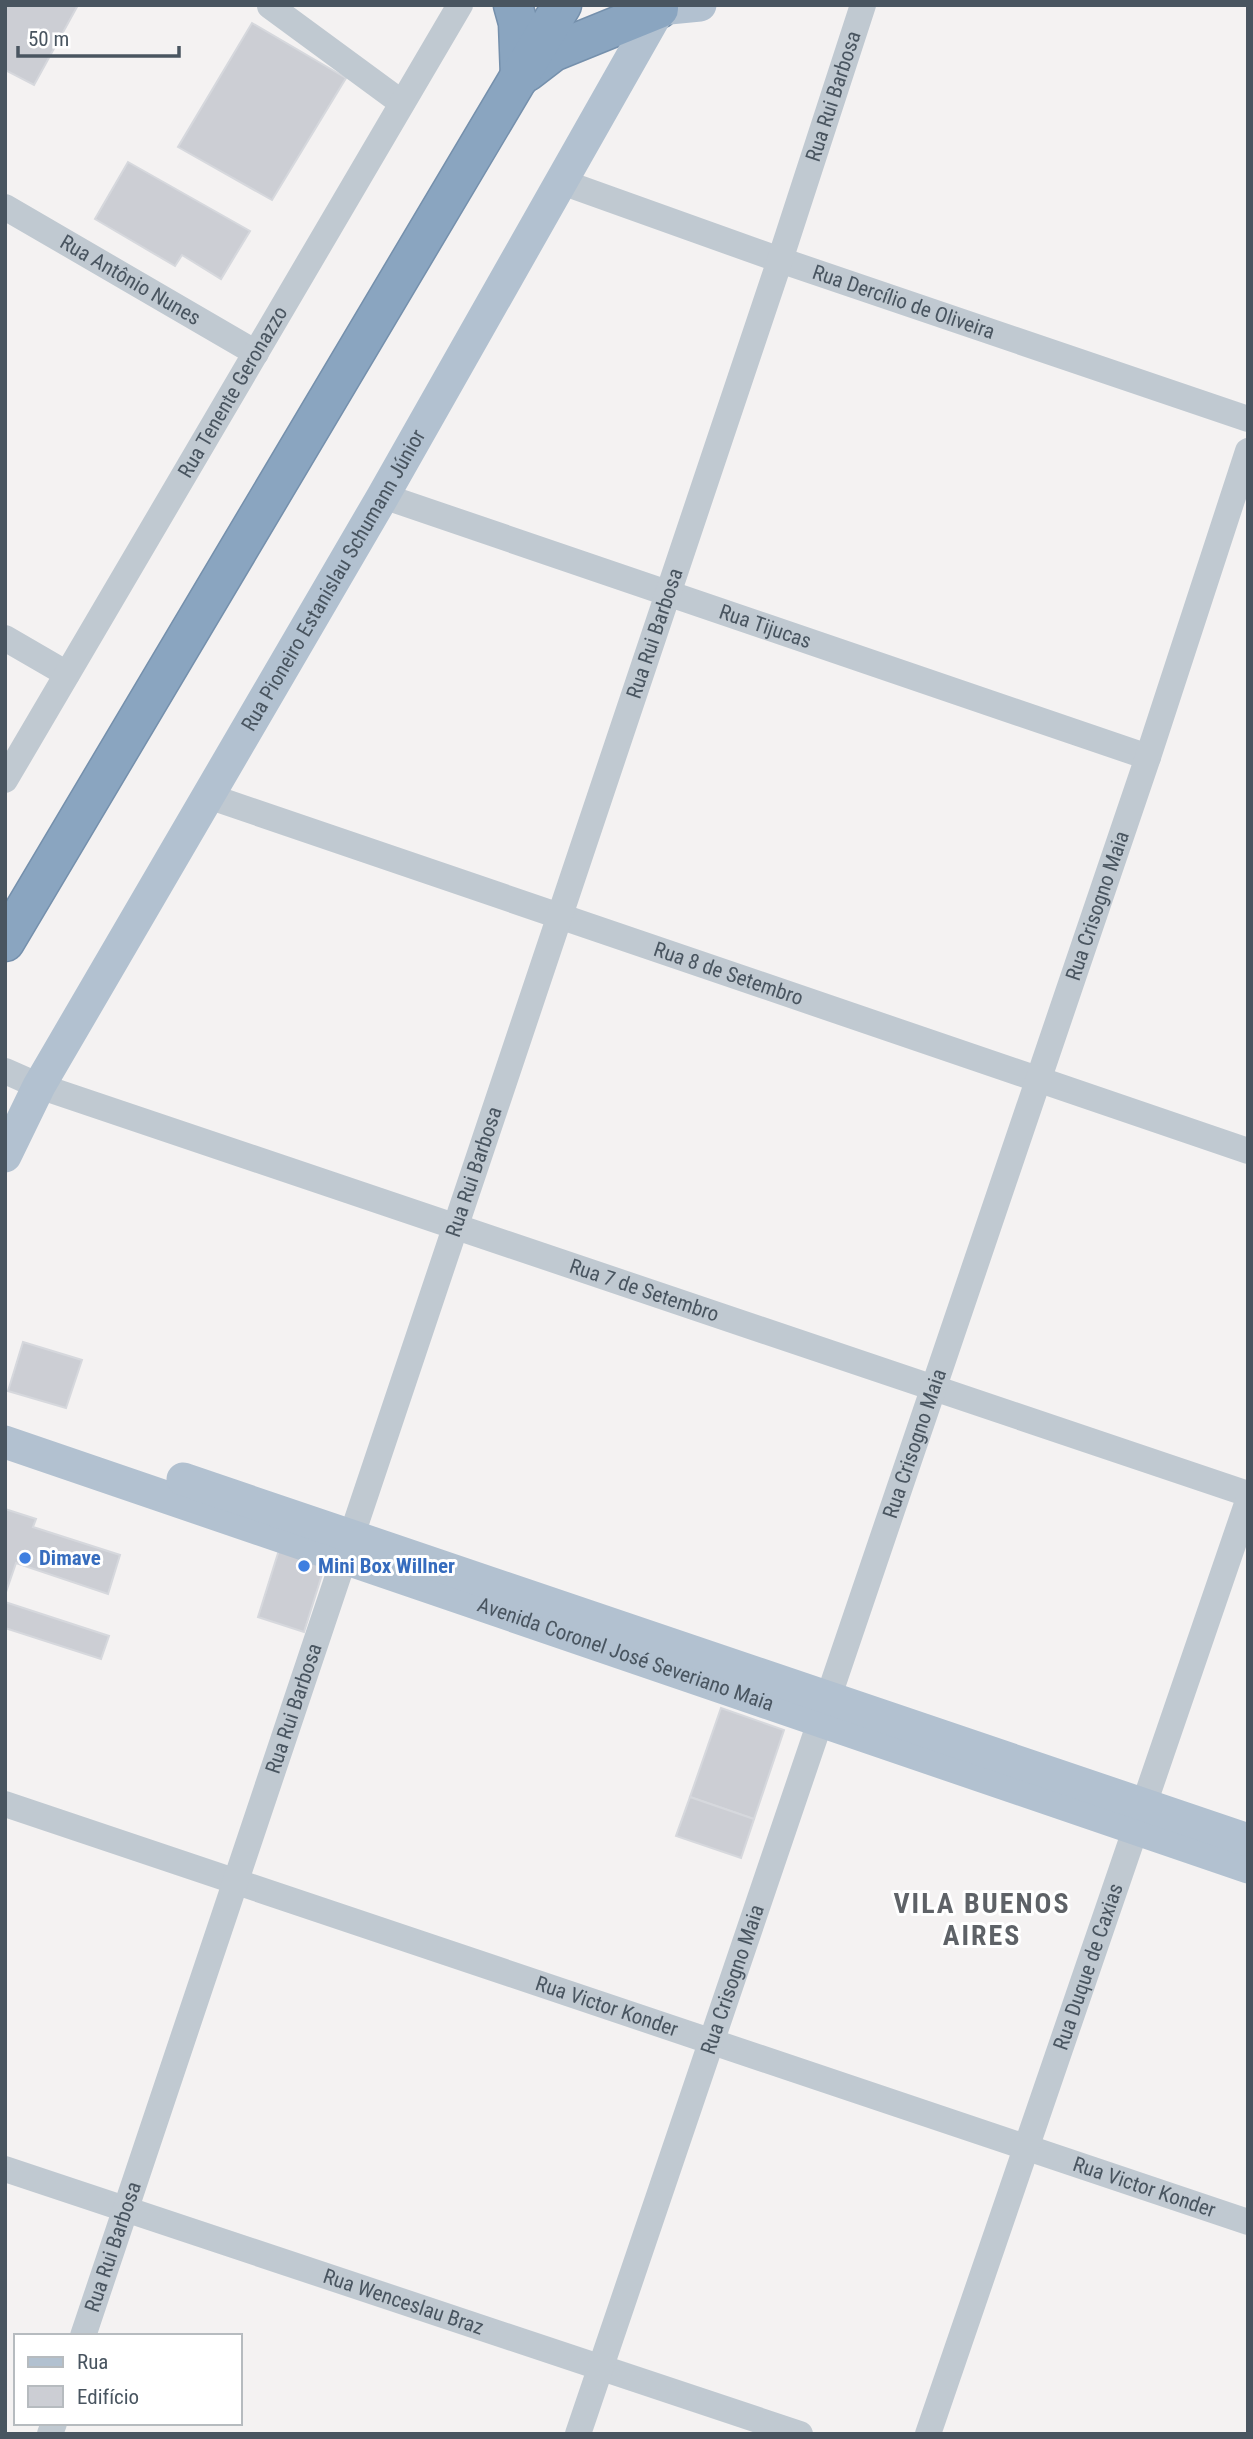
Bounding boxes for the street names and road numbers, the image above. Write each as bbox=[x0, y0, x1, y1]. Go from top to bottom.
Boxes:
street label: Rua Rui Barbosa bbox=[801, 28, 866, 165]
street label: Rua Antônio Nunes bbox=[56, 230, 205, 330]
street label: Rua Dercílio de Oliveira bbox=[809, 260, 998, 344]
street label: Rua Tenente Geronazzo bbox=[173, 302, 292, 482]
street label: Rua Pioneiro Estanislau Schumann Júnior bbox=[237, 425, 430, 735]
street label: Rua Rui Barbosa bbox=[622, 565, 688, 702]
street label: Rua Tijucas bbox=[716, 600, 815, 653]
street label: Rua Crisogno Maia bbox=[1061, 828, 1134, 984]
street label: Rua 8 de Setembro bbox=[651, 937, 806, 1010]
street label: Rua Rui Barbosa bbox=[441, 1104, 507, 1240]
street label: Rua 7 de Setembro bbox=[566, 1254, 722, 1327]
street label: Rua Crisogno Maia bbox=[878, 1366, 951, 1521]
street label: Avenida Coronel José Severiano Maia bbox=[474, 1592, 777, 1716]
street label: Rua Rui Barbosa bbox=[261, 1640, 327, 1777]
street label: Rua Duque de Caxias bbox=[1049, 1880, 1128, 2053]
street label: Rua Crisogno Maia bbox=[696, 1902, 769, 2057]
street label: Rua Victor Konder bbox=[532, 1971, 681, 2042]
street label: Rua Victor Konder bbox=[1070, 2152, 1219, 2222]
street label: Rua Rui Barbosa bbox=[80, 2179, 146, 2315]
street label: Rua Wenceslau Braz bbox=[320, 2264, 487, 2340]

